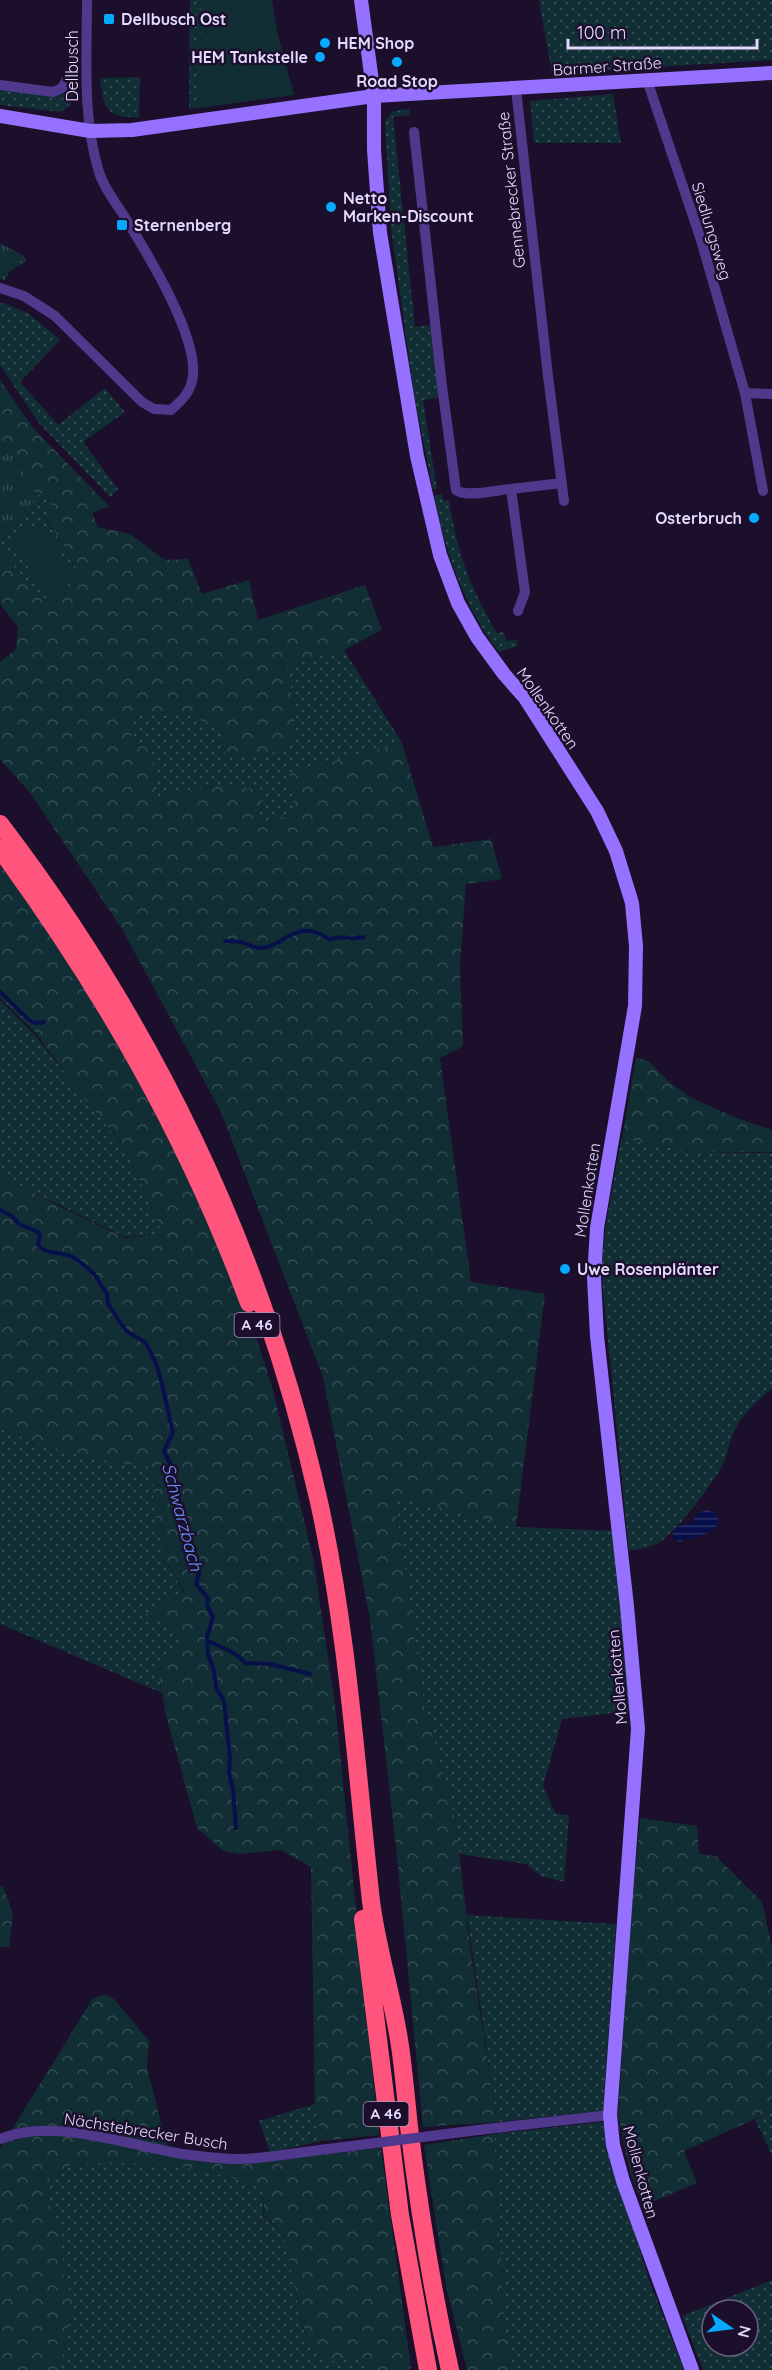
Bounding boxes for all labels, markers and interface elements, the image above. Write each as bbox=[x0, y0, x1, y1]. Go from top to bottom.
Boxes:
place label: Dellbusch Ost bbox=[121, 9, 226, 29]
marker: Dellbusch Ost bbox=[102, 12, 116, 26]
scale bar bbox=[568, 12, 757, 50]
text: 100 m bbox=[577, 21, 626, 44]
street label: Dellbusch bbox=[62, 30, 82, 102]
place label: HEM Shop bbox=[337, 33, 414, 53]
marker: HEM Shop bbox=[318, 36, 332, 50]
place label: HEM Tankstelle bbox=[191, 47, 308, 67]
marker: HEM Tankstelle bbox=[313, 50, 327, 64]
street label: Barmer Straße bbox=[552, 52, 662, 80]
marker: Road Stop bbox=[390, 55, 404, 69]
place label: Road Stop bbox=[356, 71, 438, 91]
street label: Gennebrecker Straße bbox=[493, 111, 529, 269]
street label: Siedlungsweg bbox=[688, 180, 736, 282]
place label: Netto Marken-Discount bbox=[343, 188, 474, 226]
marker: Netto Marken-Discount bbox=[324, 200, 338, 214]
place label: Sternenberg bbox=[134, 215, 231, 235]
marker: Sternenberg bbox=[115, 218, 129, 232]
place label: Osterbruch bbox=[655, 508, 742, 528]
marker: Osterbruch bbox=[747, 511, 761, 525]
street label: Mollenkotten bbox=[512, 663, 584, 753]
street label: Mollenkotten bbox=[570, 1141, 604, 1239]
place label: Uwe Rosenplänter bbox=[577, 1259, 719, 1279]
marker: Uwe Rosenplänter bbox=[558, 1262, 572, 1276]
road number: A 46 bbox=[234, 1313, 280, 1337]
water label: Schwarzbach bbox=[157, 1460, 208, 1574]
street label: Mollenkotten bbox=[603, 1629, 631, 1725]
road number: A 46 bbox=[364, 2102, 408, 2126]
street label: Nächstebrecker Busch bbox=[63, 2108, 229, 2154]
street label: Mollenkotten bbox=[619, 2123, 663, 2221]
north arrow bbox=[700, 2298, 760, 2358]
text: N bbox=[733, 2324, 756, 2340]

